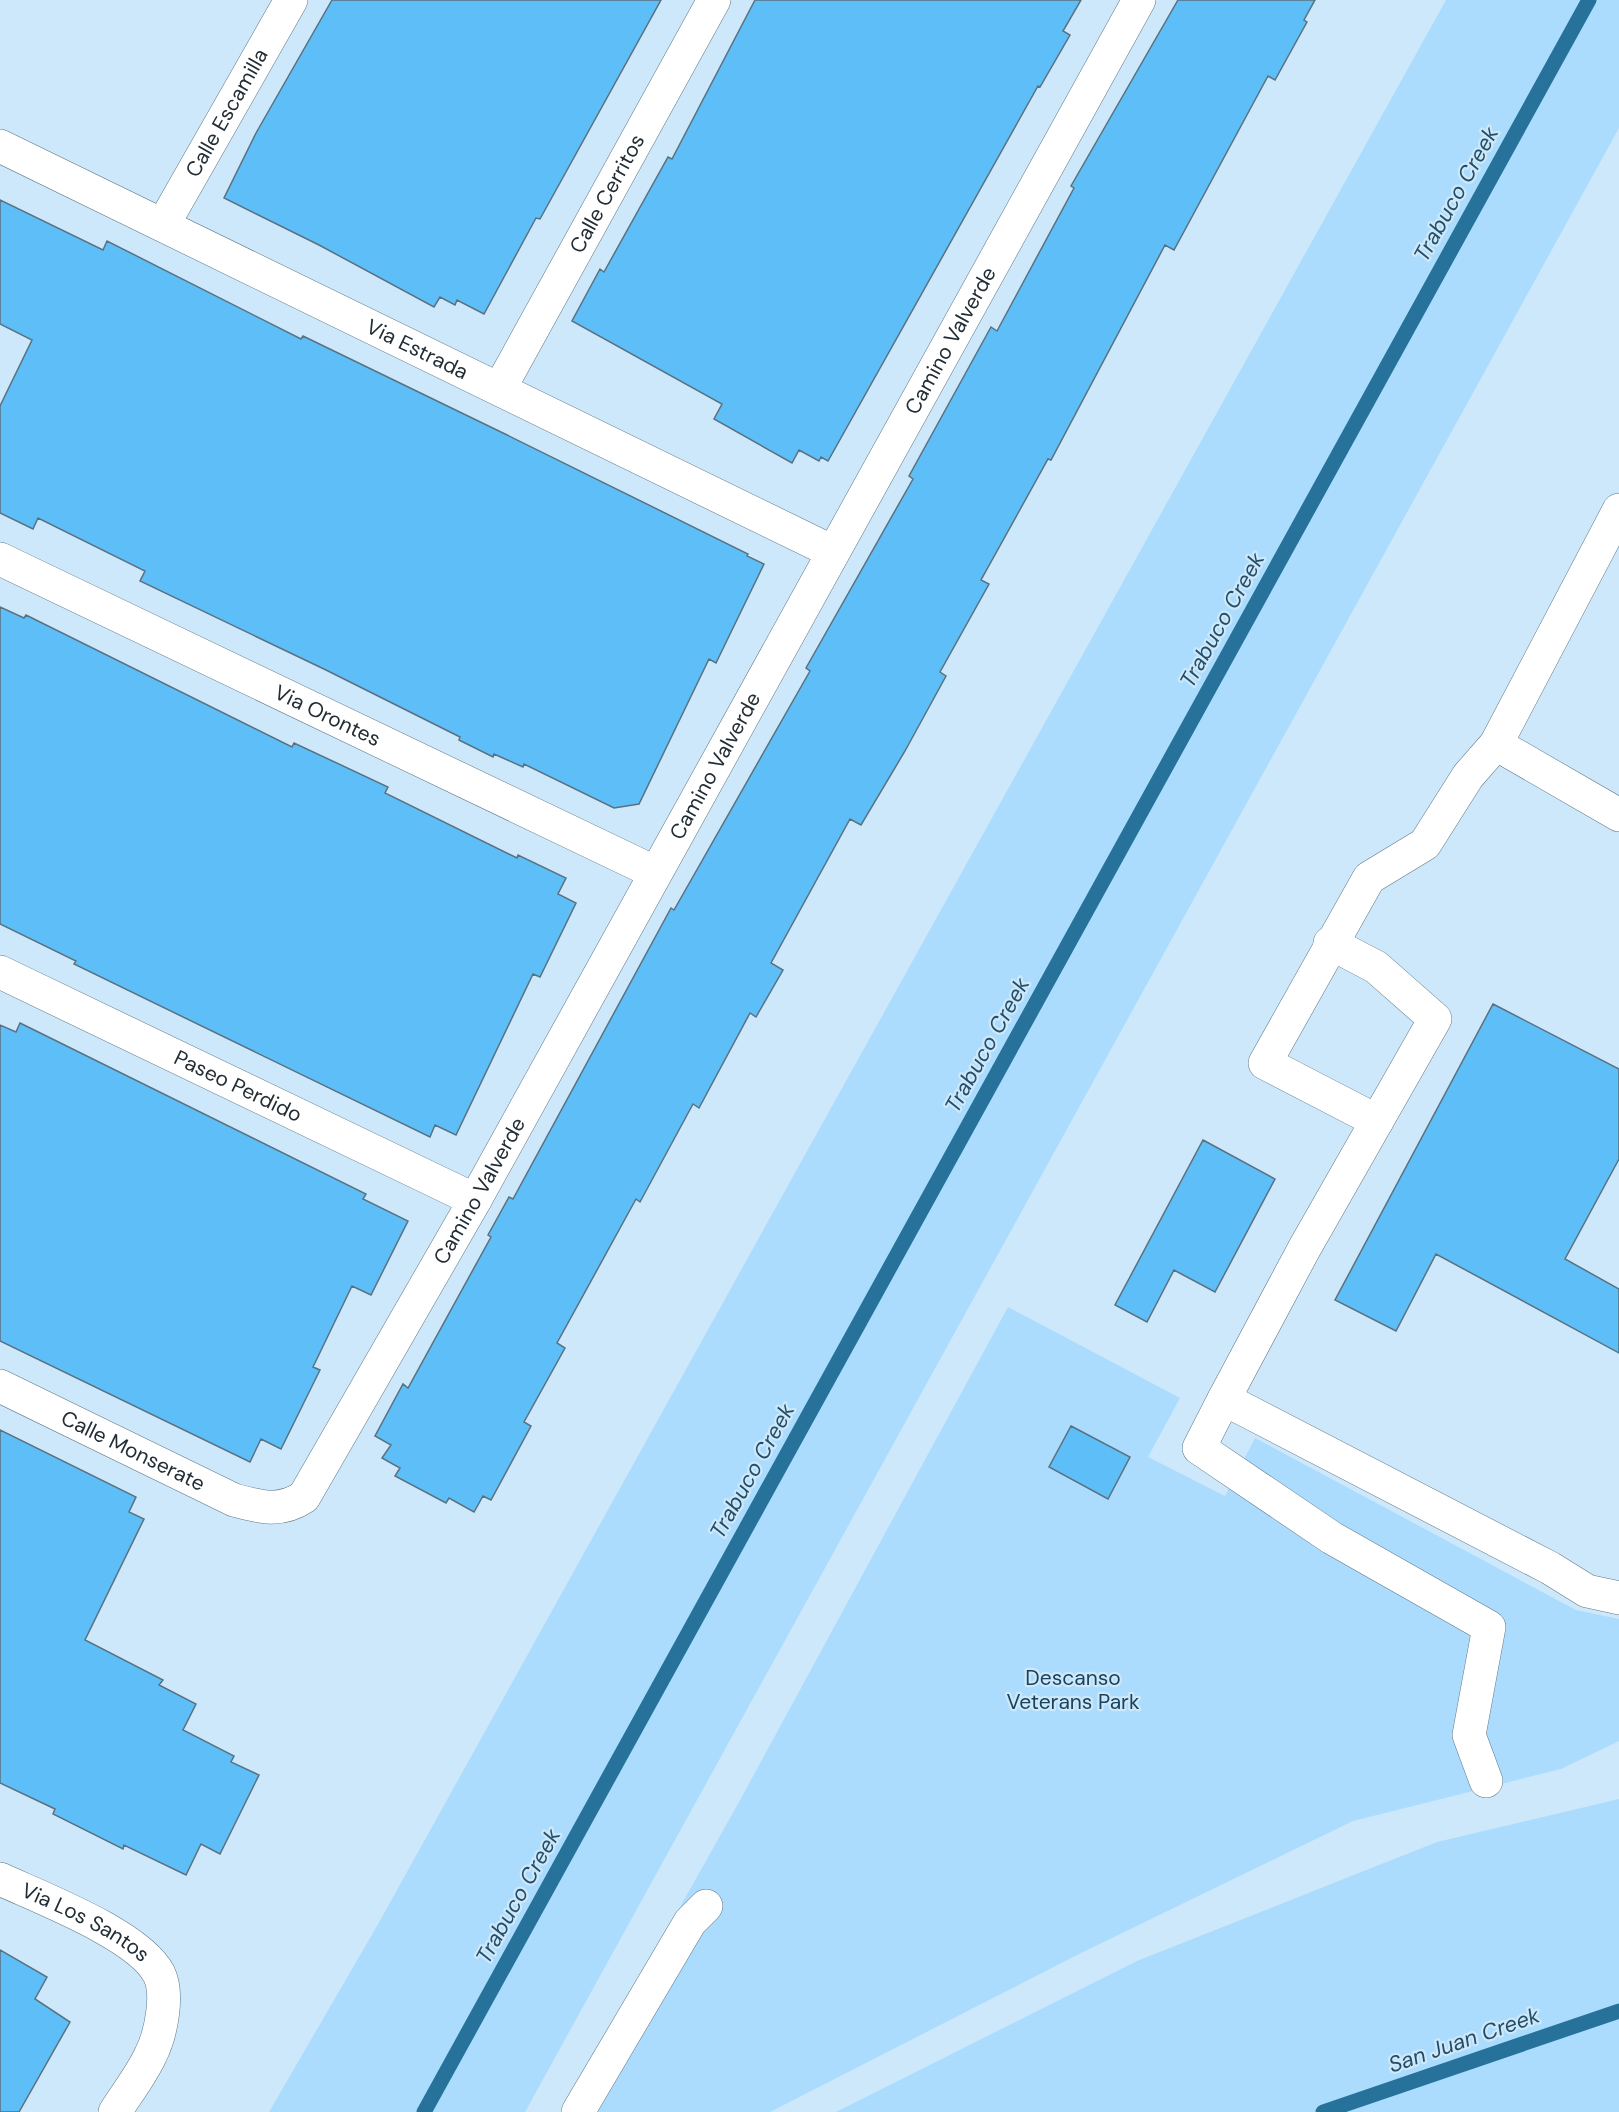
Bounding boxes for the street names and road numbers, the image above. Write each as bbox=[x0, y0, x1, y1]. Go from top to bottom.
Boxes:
street label: Calle Escamilla bbox=[179, 43, 275, 182]
street label: Calle Cerritos bbox=[563, 129, 651, 258]
street label: Camino Valverde bbox=[898, 262, 1003, 419]
street label: Via Estrada bbox=[361, 313, 473, 386]
street label: Via Orontes bbox=[270, 678, 385, 753]
street label: Camino Valverde bbox=[663, 687, 767, 845]
street label: Paseo Perdido bbox=[170, 1044, 306, 1129]
street label: Camino Valverde bbox=[427, 1112, 532, 1269]
street label: Calle Monserate bbox=[56, 1404, 210, 1498]
street label: Via Los Santos bbox=[17, 1876, 156, 1968]

